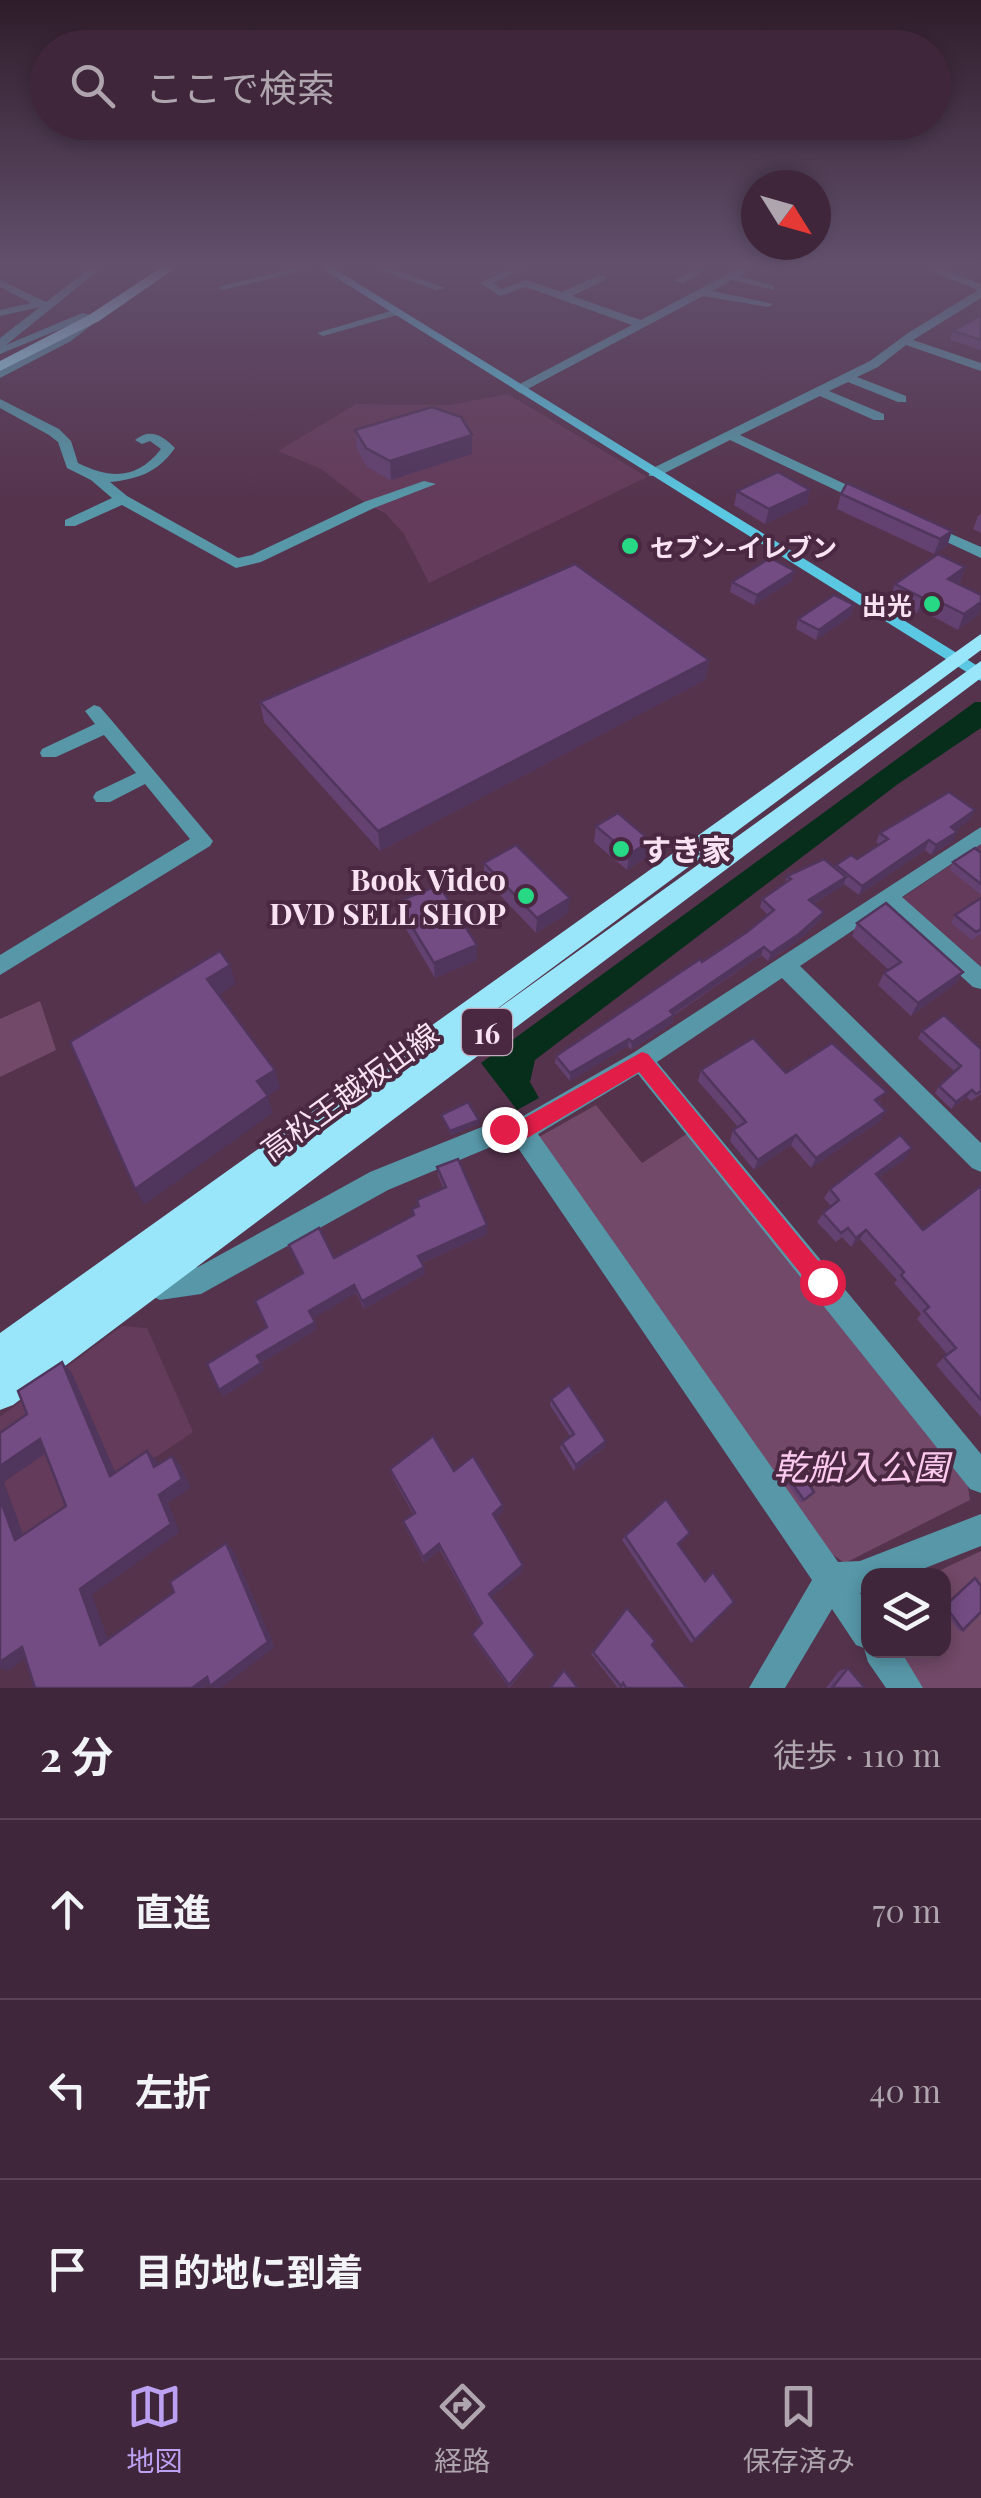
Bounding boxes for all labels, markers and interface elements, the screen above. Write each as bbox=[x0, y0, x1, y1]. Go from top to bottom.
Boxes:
search box bbox=[30, 30, 951, 140]
icon: search bbox=[65, 58, 120, 113]
text: ここで検索 bbox=[145, 61, 335, 112]
north arrow bbox=[741, 170, 831, 260]
place label: セブン-イレブン bbox=[650, 530, 837, 563]
marker: セブン-イレブン bbox=[619, 535, 641, 557]
place label: 出光 bbox=[862, 588, 912, 621]
marker: 出光 bbox=[921, 593, 943, 615]
place label: すき家 bbox=[641, 829, 731, 869]
marker: すき家 bbox=[610, 838, 632, 860]
place label: Book Video DVD SELL SHOP bbox=[269, 859, 506, 933]
marker: Book Video DVD SELL SHOP bbox=[515, 885, 537, 907]
road number: 16 bbox=[462, 1009, 512, 1055]
street label: 高松王越坂出線 bbox=[252, 1013, 446, 1169]
route end bbox=[482, 1107, 528, 1153]
route start bbox=[800, 1260, 846, 1306]
park label: 乾船入公園 bbox=[773, 1442, 953, 1489]
map controls bbox=[861, 1568, 951, 1658]
button: layers bbox=[861, 1568, 951, 1658]
text: 2 分 bbox=[40, 1727, 113, 1783]
text: 徒歩 · 110 m bbox=[773, 1732, 941, 1775]
icon: ahead bbox=[40, 1882, 95, 1937]
text: 直進 bbox=[135, 1885, 211, 1936]
text: 70 m bbox=[872, 1888, 941, 1931]
icon: left bbox=[40, 2062, 95, 2117]
text: 左折 bbox=[135, 2065, 211, 2116]
text: 40 m bbox=[870, 2068, 941, 2111]
icon: arrive bbox=[40, 2242, 95, 2297]
text: 目的地に到着 bbox=[135, 2245, 363, 2296]
tab: 地図 bbox=[126, 2379, 182, 2479]
tab: 経路 bbox=[434, 2379, 491, 2479]
tab: 保存済み bbox=[743, 2379, 855, 2479]

